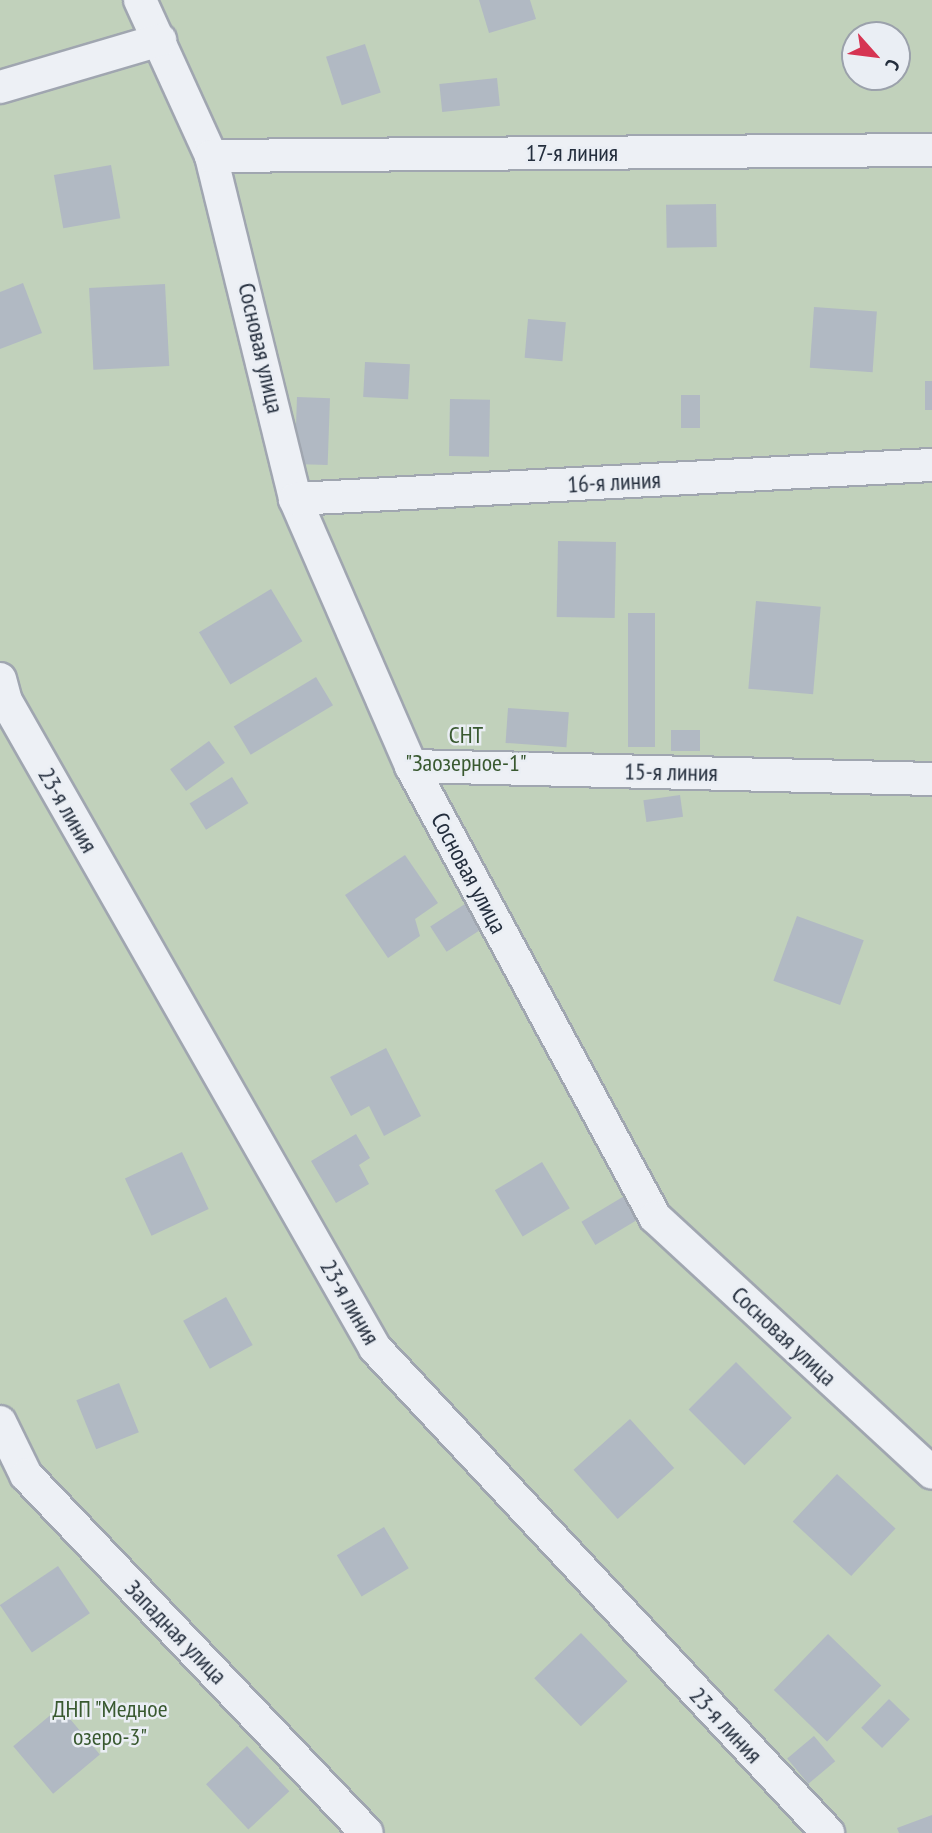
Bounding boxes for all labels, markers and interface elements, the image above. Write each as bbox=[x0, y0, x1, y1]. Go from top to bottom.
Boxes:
north arrow bbox=[841, 21, 911, 91]
text: С bbox=[880, 55, 905, 74]
street label: 17-я линия bbox=[526, 139, 618, 167]
street label: Сосновая улица bbox=[232, 280, 290, 416]
street label: 16-я линия bbox=[567, 465, 661, 499]
park label: СНТ "Заозерное-1" bbox=[405, 721, 527, 777]
street label: 15-я линия bbox=[624, 757, 718, 787]
street label: 23-я линия bbox=[32, 762, 104, 858]
street label: Сосновая улица bbox=[425, 808, 513, 938]
street label: 23-я линия bbox=[314, 1254, 386, 1350]
street label: Сосновая улица bbox=[726, 1280, 842, 1392]
street label: Западная улица bbox=[119, 1574, 233, 1690]
street label: 23-я линия bbox=[684, 1681, 768, 1769]
park label: ДНП "Медное озеро-3" bbox=[52, 1695, 168, 1751]

